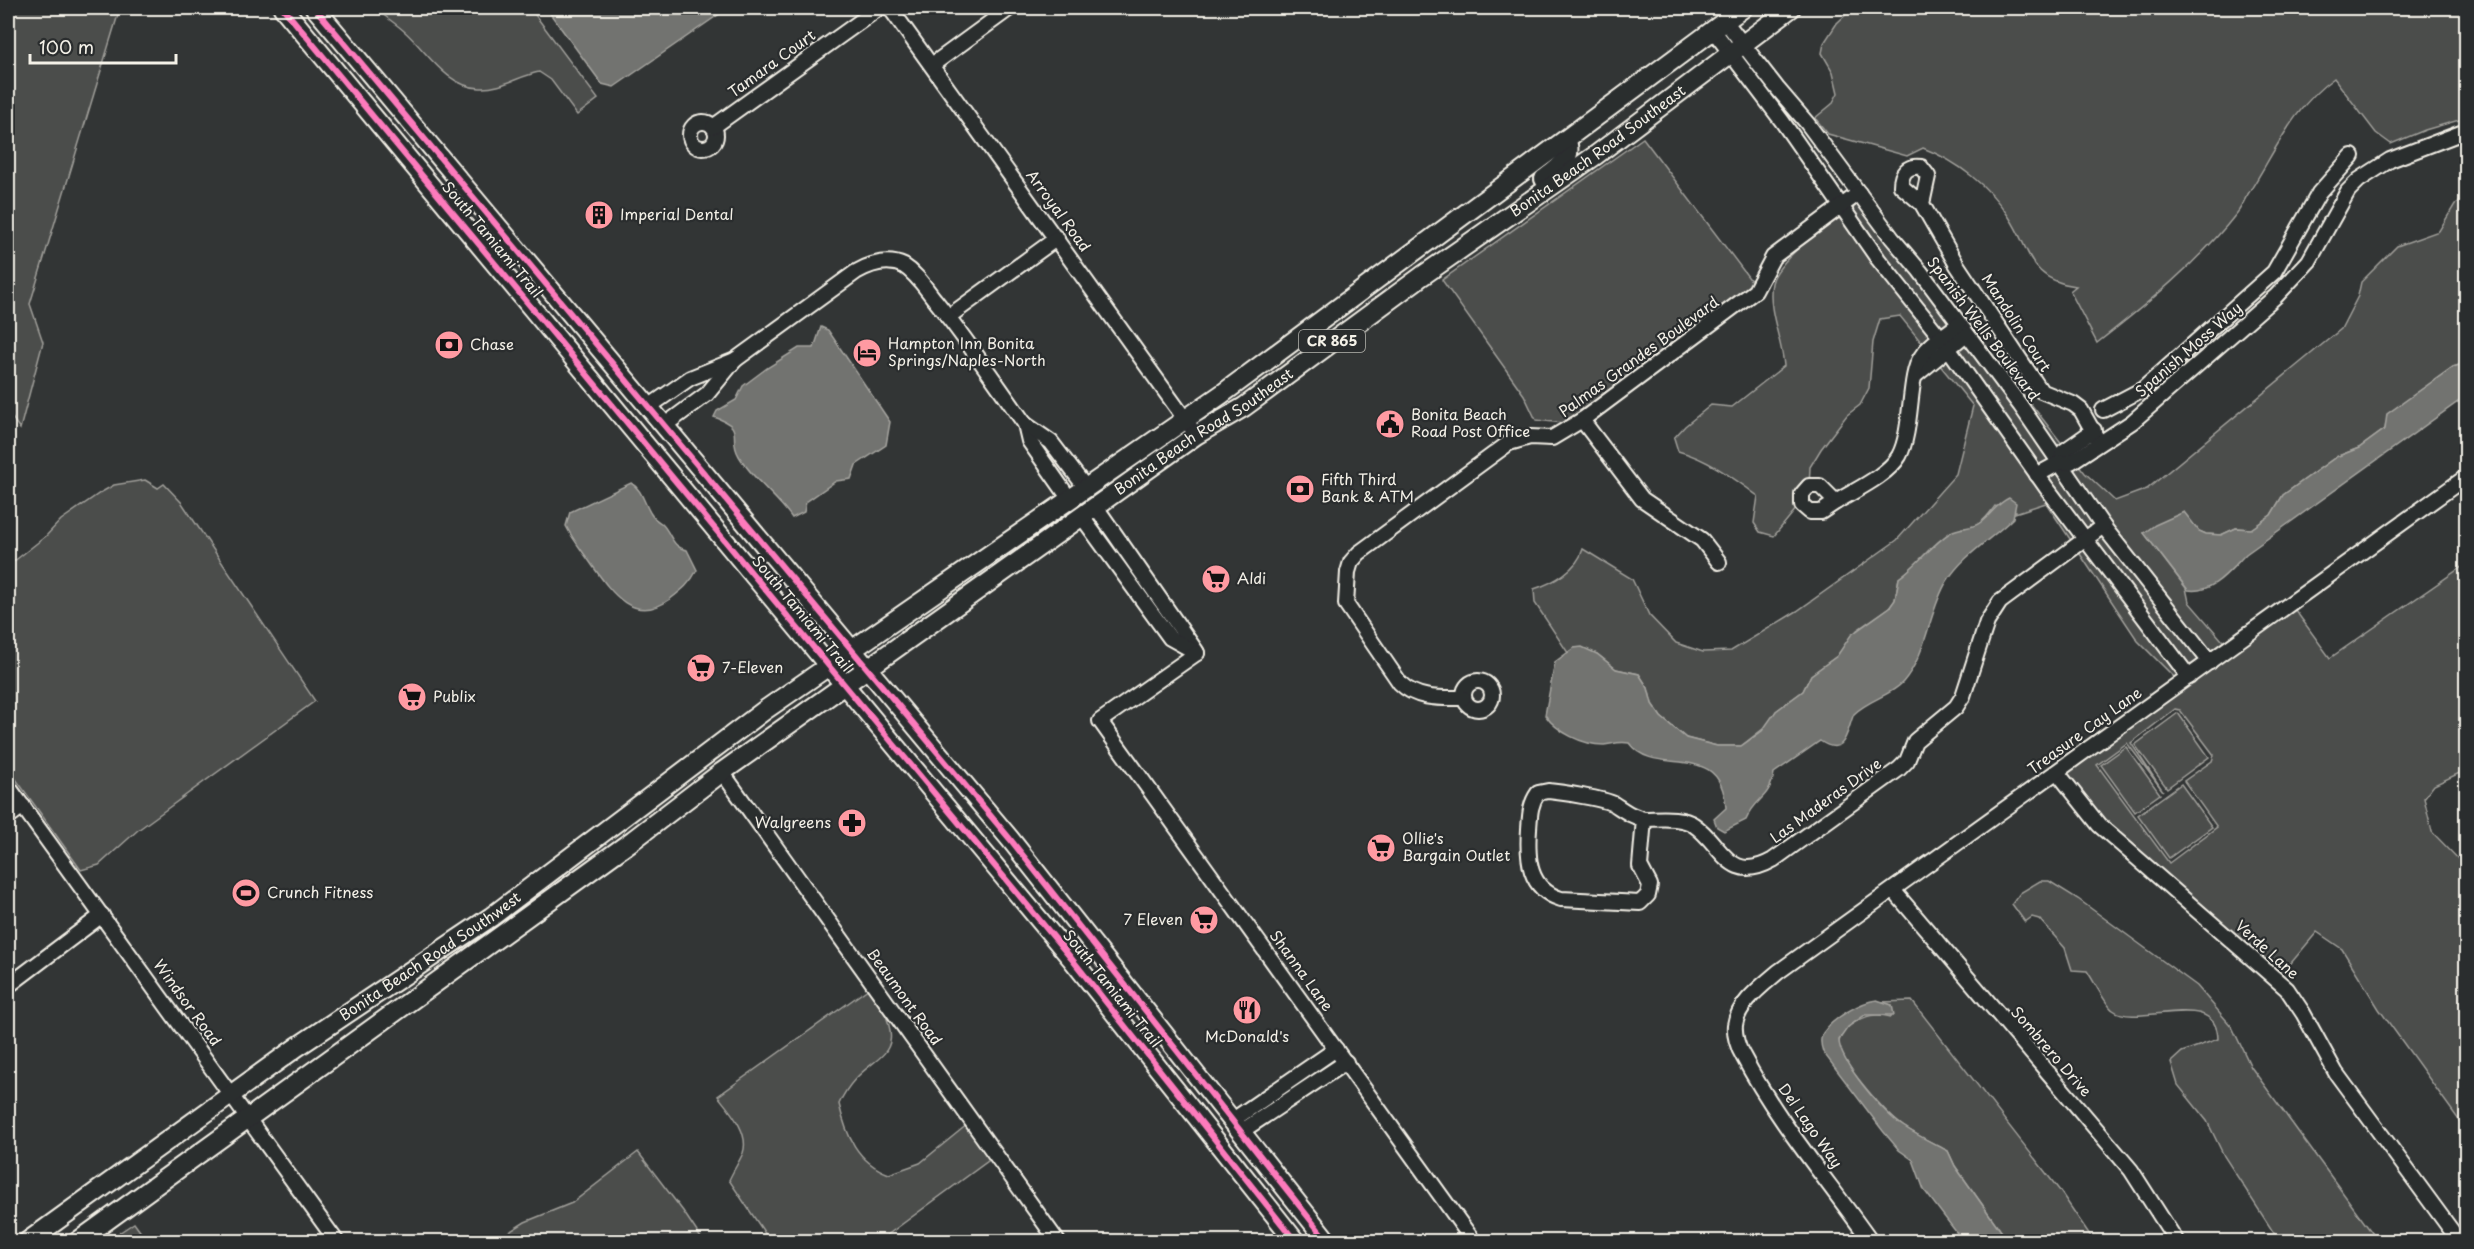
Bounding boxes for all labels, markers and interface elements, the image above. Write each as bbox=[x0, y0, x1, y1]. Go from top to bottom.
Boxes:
street label: Tamara Court bbox=[723, 23, 820, 102]
scale bar bbox=[30, 27, 176, 65]
text: 100 m bbox=[39, 33, 94, 60]
street label: Bonita Beach Road Southeast bbox=[1505, 78, 1690, 222]
street label: Arroyal Road bbox=[1022, 164, 1097, 256]
street label: South Tamiami Trail bbox=[437, 176, 549, 302]
building icon: Imperial Dental bbox=[583, 199, 615, 231]
place label: Imperial Dental bbox=[620, 202, 733, 225]
street label: Spanish Wells Boulevard bbox=[1922, 251, 2046, 405]
street label: Mandolin Court bbox=[1977, 268, 2058, 376]
street label: Palmas Grandes Boulevard bbox=[1553, 290, 1723, 422]
street label: Spanish Moss Way bbox=[2129, 296, 2247, 402]
bank icon: Chase bbox=[433, 329, 465, 361]
road number: CR 865 bbox=[1299, 330, 1365, 352]
place label: Hampton Inn Bonita Springs/Naples-North bbox=[888, 331, 1046, 371]
place label: Chase bbox=[470, 332, 514, 355]
hotel icon: Hampton Inn Bonita Springs/Naples-North bbox=[851, 337, 883, 369]
street label: Bonita Beach Road Southeast bbox=[1109, 362, 1297, 500]
place label: Bonita Beach Road Post Office bbox=[1411, 402, 1530, 442]
public building icon: Bonita Beach Road Post Office bbox=[1374, 408, 1406, 440]
place label: Fifth Third Bank & ATM bbox=[1321, 467, 1414, 507]
bank icon: Fifth Third Bank & ATM bbox=[1284, 473, 1316, 505]
street label: South Tamiami Trail bbox=[747, 550, 859, 676]
supermarket icon: Aldi bbox=[1200, 563, 1232, 595]
place label: Aldi bbox=[1237, 566, 1266, 589]
supermarket icon: 7-Eleven bbox=[685, 652, 717, 684]
place label: 7-Eleven bbox=[722, 655, 783, 678]
street label: Treasure Cay Lane bbox=[2022, 680, 2146, 779]
supermarket icon: Publix bbox=[396, 681, 428, 713]
place label: Publix bbox=[433, 684, 476, 707]
street label: Las Maderas Drive bbox=[1765, 751, 1886, 848]
pharmacy icon: Walgreens bbox=[836, 807, 868, 839]
place label: Walgreens bbox=[755, 810, 831, 833]
place label: Ollie's Bargain Outlet bbox=[1402, 826, 1510, 866]
supermarket icon: Ollie's Bargain Outlet bbox=[1365, 832, 1397, 864]
sports icon: Crunch Fitness bbox=[230, 877, 262, 909]
place label: Crunch Fitness bbox=[267, 880, 373, 903]
street label: Bonita Beach Road Southwest bbox=[334, 885, 525, 1026]
supermarket icon: 7 Eleven bbox=[1188, 904, 1220, 936]
place label: 7 Eleven bbox=[1123, 907, 1183, 930]
street label: Verde Lane bbox=[2231, 914, 2305, 984]
street label: South Tamiami Trail bbox=[1058, 924, 1168, 1052]
street label: Shanna Lane bbox=[1265, 925, 1340, 1016]
street label: Beaumont Road bbox=[862, 943, 948, 1050]
street label: Windsor Road bbox=[149, 954, 228, 1050]
restaurant icon: McDonald's bbox=[1231, 994, 1263, 1026]
street label: Sombrero Drive bbox=[2006, 1001, 2098, 1101]
place label: McDonald's bbox=[1205, 1024, 1289, 1047]
street label: Del Lago Way bbox=[1773, 1078, 1849, 1172]

